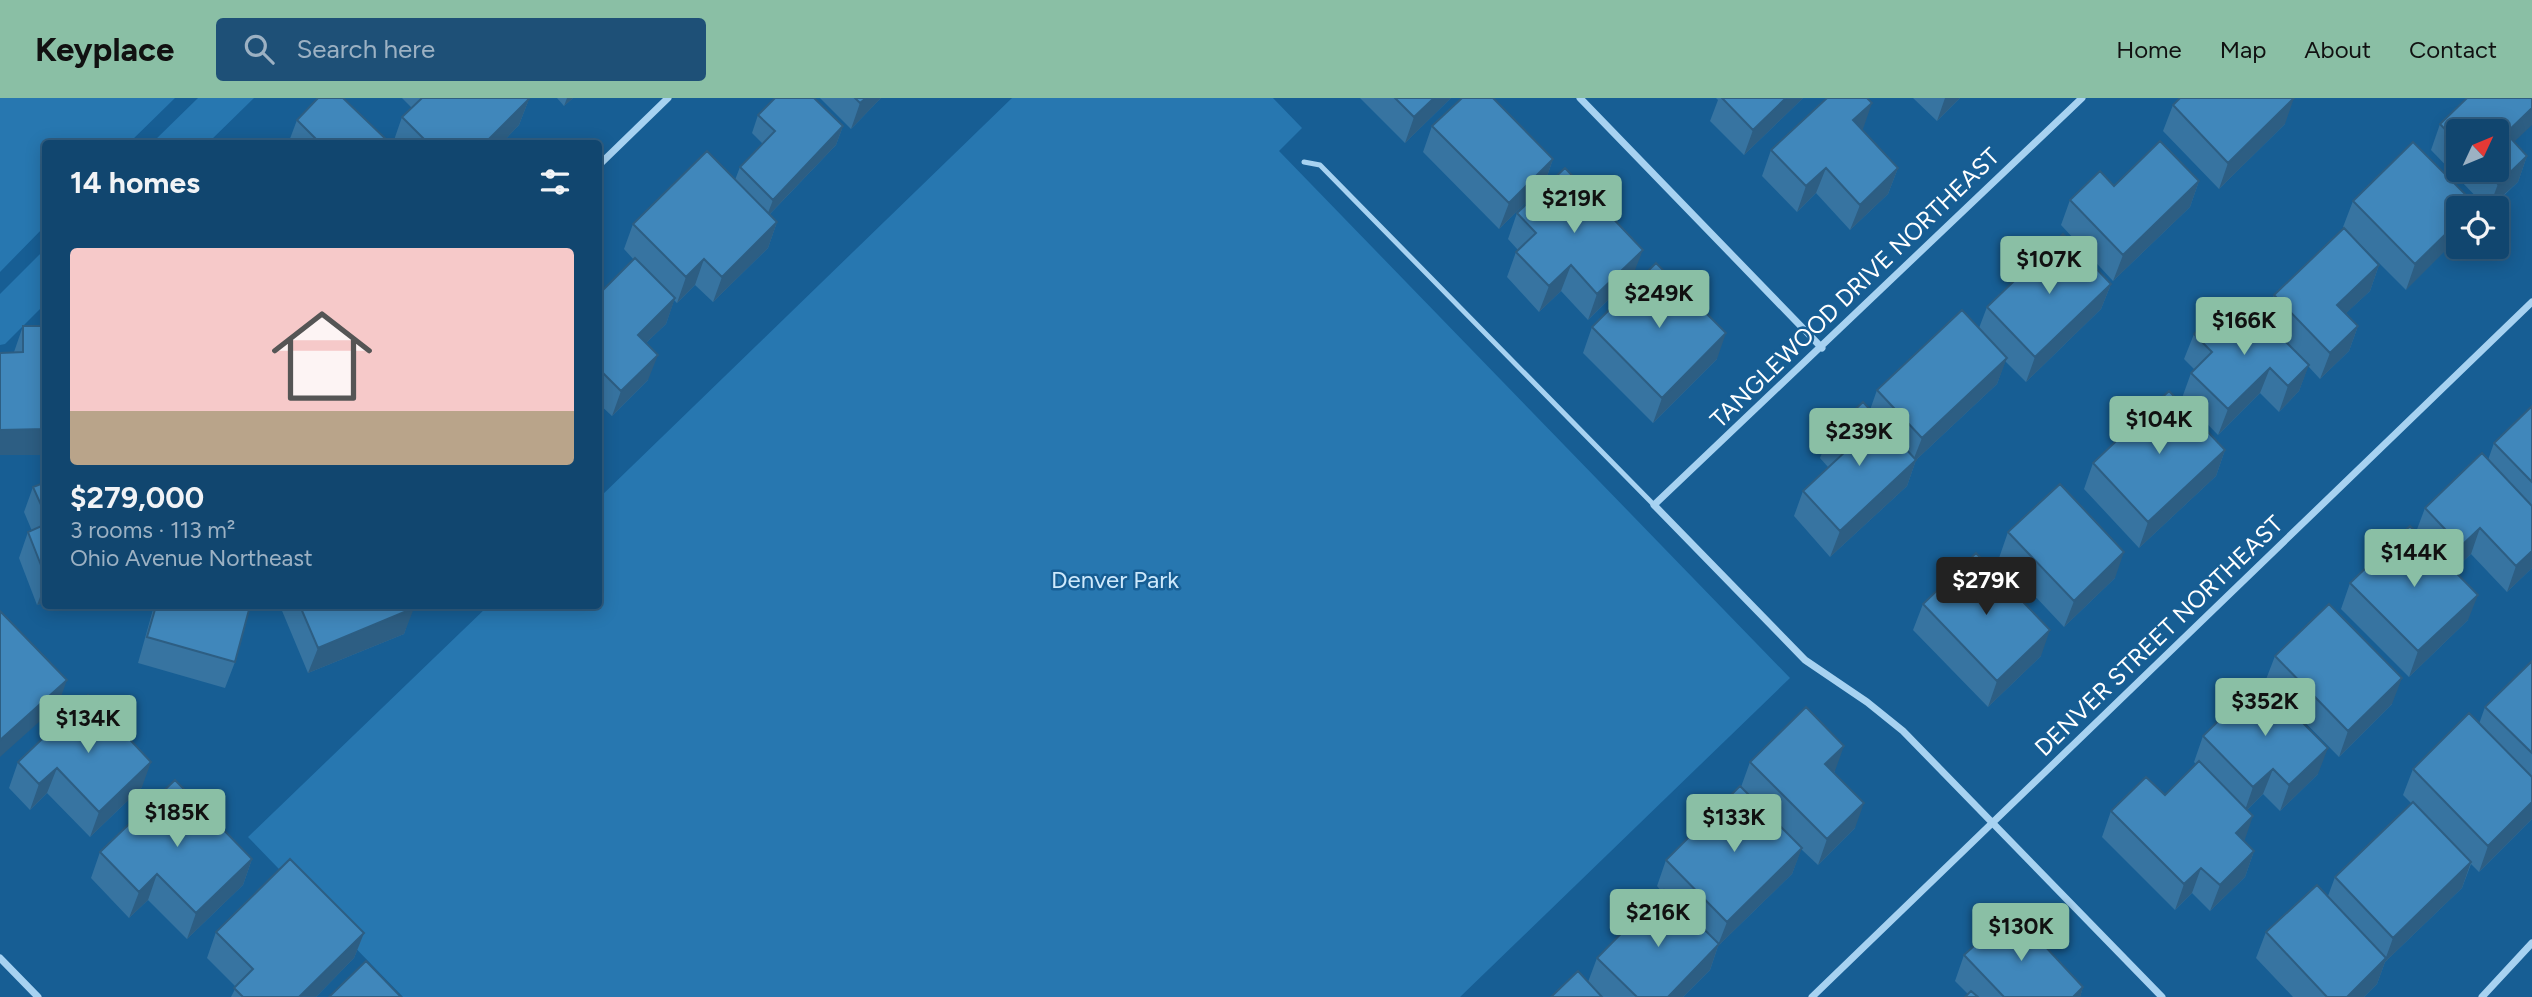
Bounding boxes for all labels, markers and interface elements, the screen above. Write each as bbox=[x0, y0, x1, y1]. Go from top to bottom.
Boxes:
search box bbox=[216, 18, 706, 81]
text: Keyplace bbox=[35, 30, 174, 69]
icon: search bbox=[240, 30, 278, 68]
text: Search here bbox=[296, 33, 435, 65]
text: Home bbox=[2116, 35, 2182, 64]
text: Map bbox=[2220, 35, 2266, 64]
text: About bbox=[2304, 35, 2371, 64]
text: Contact bbox=[2409, 35, 2497, 64]
north arrow bbox=[2446, 119, 2510, 182]
map controls bbox=[2446, 119, 2509, 259]
street label: TANGLEWOOD DRIVE NORTHEAST bbox=[1704, 141, 2005, 434]
icon: filters bbox=[536, 163, 574, 201]
text: 14 homes bbox=[70, 164, 200, 201]
pin: $219K bbox=[1525, 176, 1623, 235]
text: $219K bbox=[1542, 184, 1606, 212]
button: locate bbox=[2446, 196, 2509, 259]
pin: $107K bbox=[2000, 236, 2098, 296]
text: $107K bbox=[2016, 245, 2082, 273]
pin: $249K bbox=[1610, 271, 1708, 330]
text: $249K bbox=[1624, 279, 1694, 307]
icon: home bbox=[259, 293, 385, 419]
pin: $166K bbox=[2195, 298, 2293, 357]
text: $166K bbox=[2212, 306, 2276, 334]
pin: $104K bbox=[2110, 396, 2208, 456]
text: $104K bbox=[2125, 405, 2193, 433]
pin: $239K bbox=[1810, 408, 1908, 468]
text: $239K bbox=[1825, 417, 1893, 445]
text: $279,000 bbox=[70, 479, 204, 516]
street label: DENVER STREET NORTHEAST bbox=[2029, 509, 2289, 762]
text: 3 rooms · 113 m² bbox=[70, 516, 235, 544]
pin: $144K bbox=[2365, 530, 2463, 589]
text: $144K bbox=[2381, 538, 2447, 566]
text: Ohio Avenue Northeast bbox=[70, 544, 313, 572]
pin: $279K bbox=[1937, 558, 2035, 617]
park label: Denver Park bbox=[1051, 565, 1179, 594]
text: $279K bbox=[1952, 566, 2020, 594]
pin: $352K bbox=[2216, 678, 2314, 738]
text: $352K bbox=[2231, 687, 2299, 715]
pin: $134K bbox=[39, 696, 137, 755]
text: $134K bbox=[55, 704, 121, 732]
pin: $185K bbox=[128, 790, 226, 849]
pin: $133K bbox=[1685, 794, 1783, 854]
text: $185K bbox=[144, 798, 210, 826]
text: $133K bbox=[1702, 803, 1766, 831]
pin: $216K bbox=[1609, 890, 1707, 949]
text: $216K bbox=[1626, 898, 1690, 926]
pin: $130K bbox=[1972, 904, 2070, 963]
text: $130K bbox=[1988, 912, 2054, 940]

